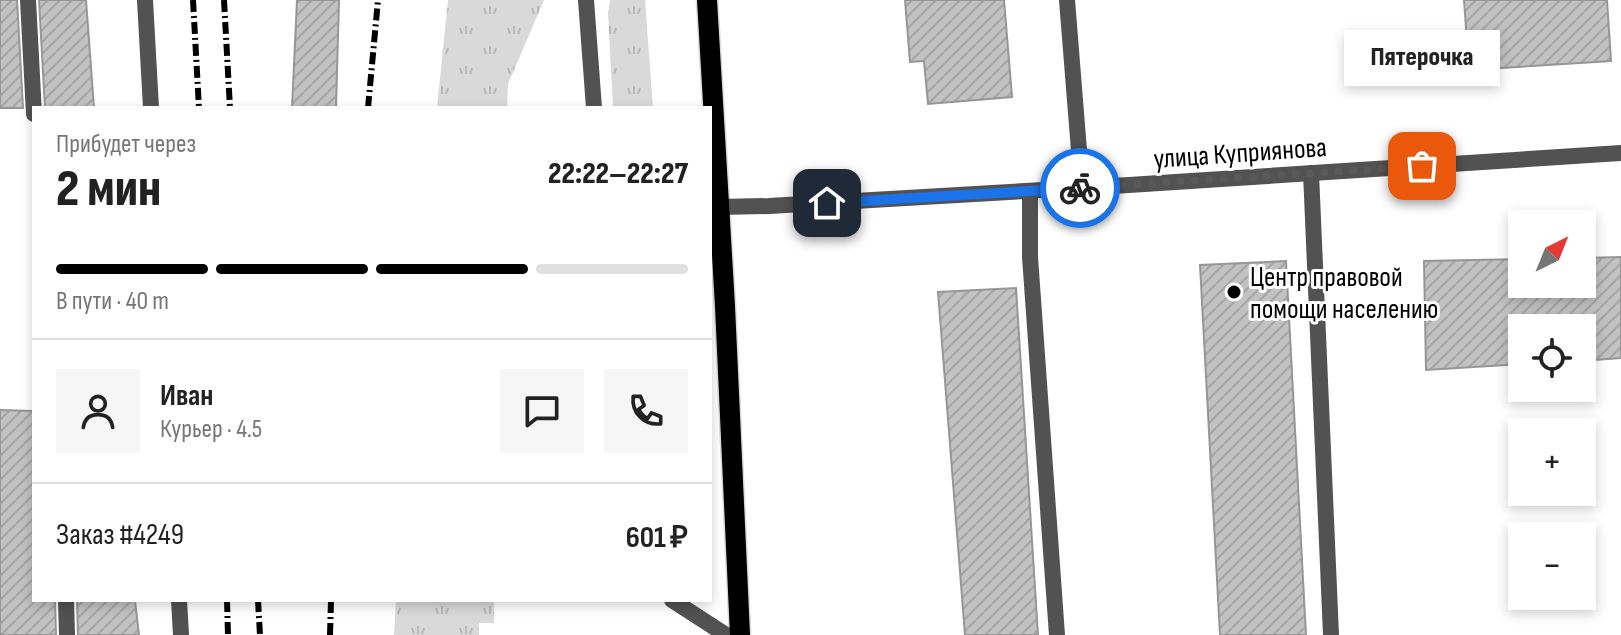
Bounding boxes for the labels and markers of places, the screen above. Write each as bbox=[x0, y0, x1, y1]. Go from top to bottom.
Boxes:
callout: Пятерочка bbox=[1344, 30, 1500, 86]
pin bbox=[1388, 132, 1456, 200]
pin bbox=[793, 169, 861, 237]
place label: Центр правовой помощи населению bbox=[1250, 261, 1438, 326]
marker: Центр правовой помощи населению bbox=[1225, 283, 1243, 301]

